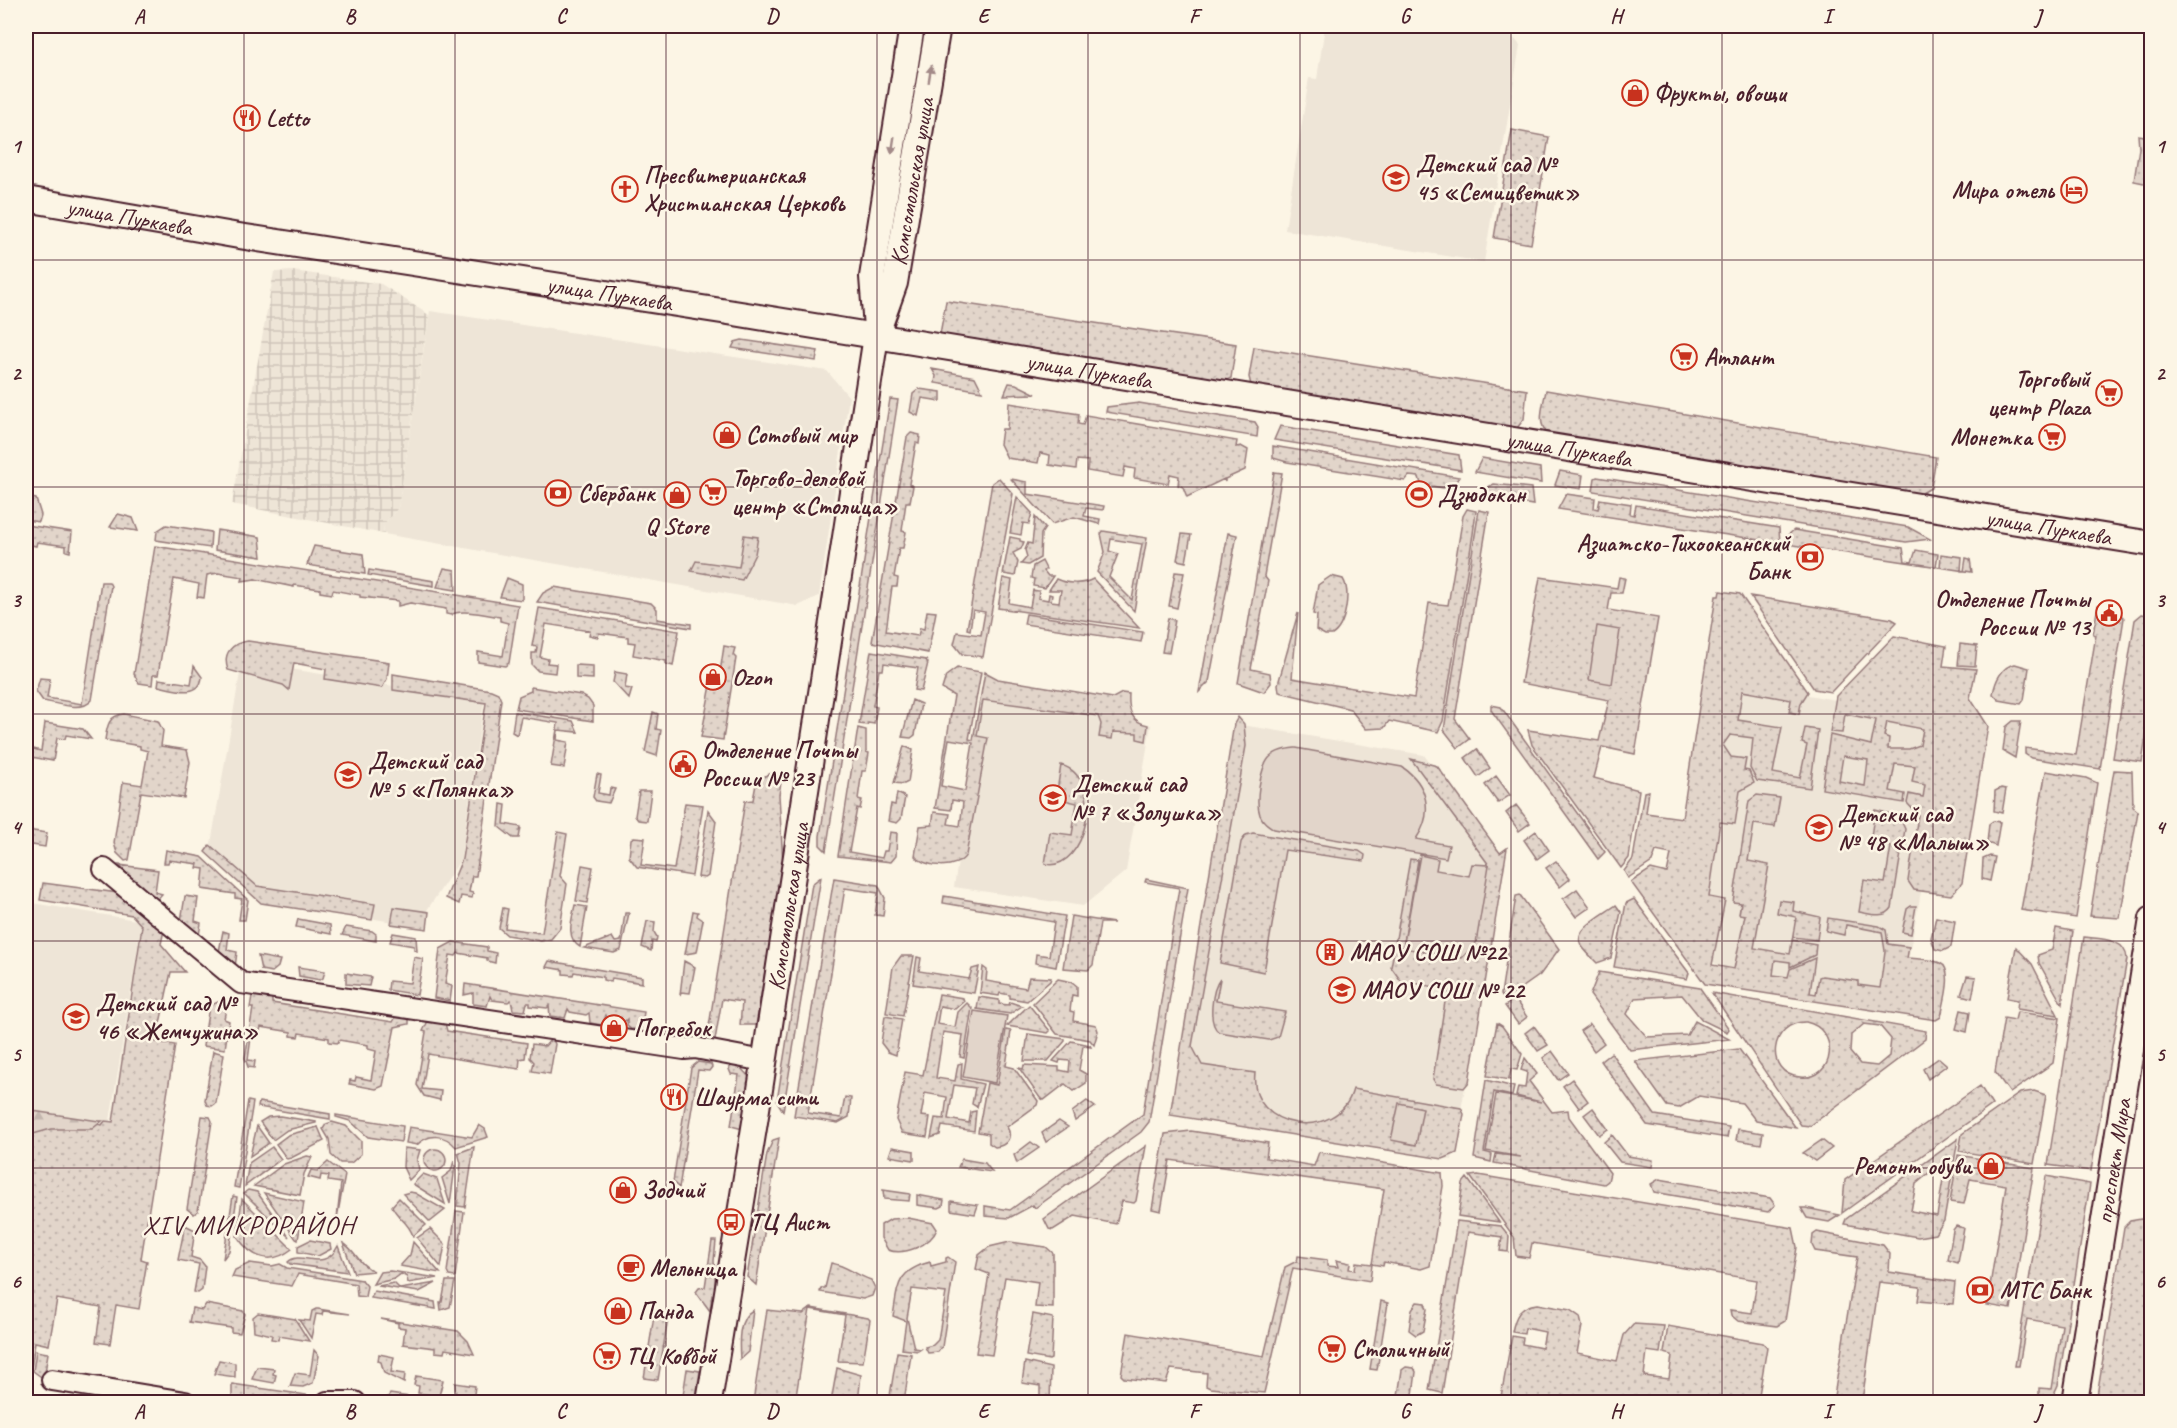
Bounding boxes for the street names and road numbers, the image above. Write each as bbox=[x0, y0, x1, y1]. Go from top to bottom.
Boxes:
street label: Комсомольская улица bbox=[883, 94, 941, 268]
street label: улица Пуркаева bbox=[62, 191, 196, 243]
street label: улица Пуркаева bbox=[542, 269, 676, 318]
street label: улица Пуркаева bbox=[1022, 346, 1156, 396]
street label: улица Пуркаева bbox=[1502, 424, 1635, 474]
street label: улица Пуркаева bbox=[1982, 502, 2115, 552]
street label: Комсомольская улица bbox=[761, 819, 816, 992]
street label: проспект Мира bbox=[2089, 1095, 2138, 1226]

